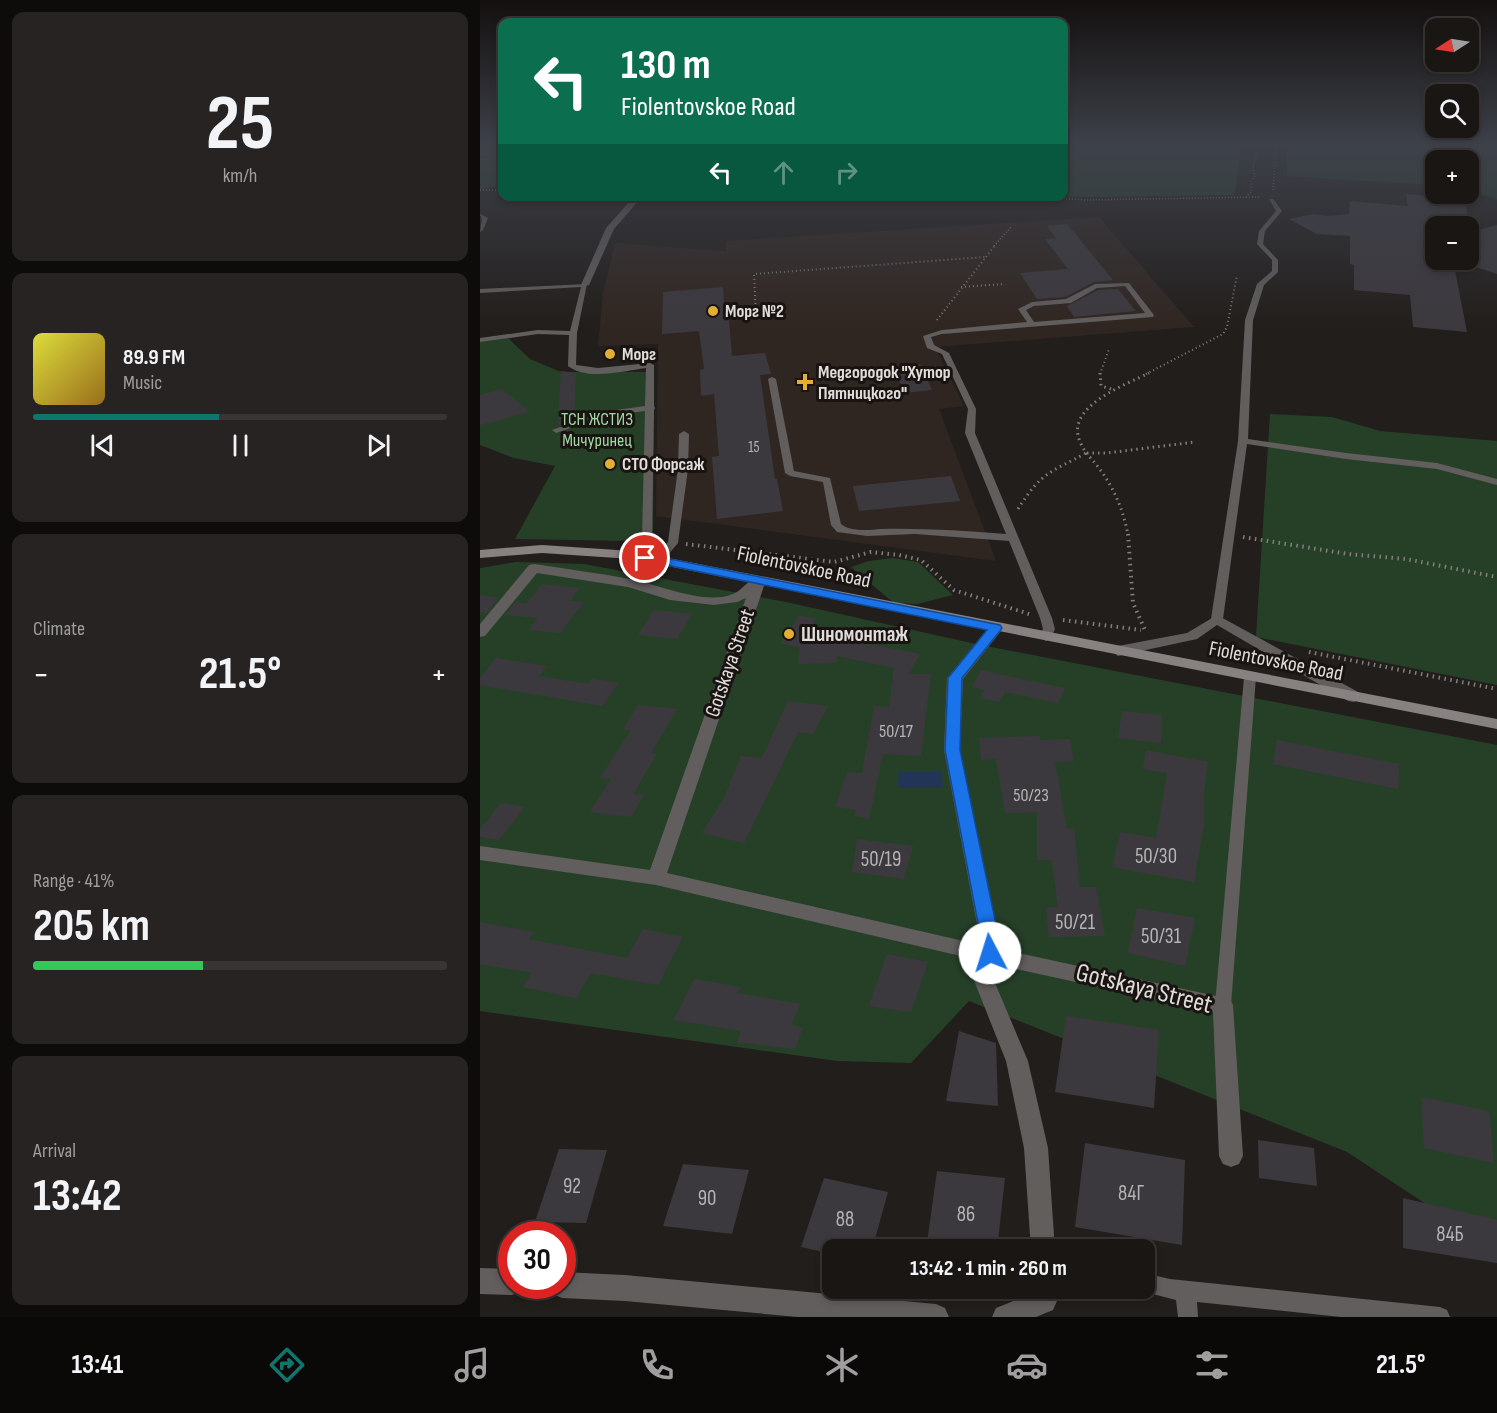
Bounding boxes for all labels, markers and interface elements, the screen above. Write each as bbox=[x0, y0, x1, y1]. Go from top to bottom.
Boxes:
north arrow bbox=[1425, 18, 1479, 72]
map controls bbox=[1425, 18, 1479, 270]
text: 130 m bbox=[621, 40, 711, 91]
icon: left bbox=[522, 42, 600, 120]
text: 25 bbox=[206, 78, 274, 171]
button: search bbox=[1425, 84, 1479, 138]
text: Fiolentovskoe Road bbox=[621, 91, 796, 123]
button: + bbox=[1425, 150, 1479, 204]
icon: left bbox=[704, 156, 737, 189]
icon: ahead bbox=[767, 156, 800, 189]
icon: right bbox=[830, 156, 863, 189]
text: km/h bbox=[223, 164, 257, 188]
button: − bbox=[1425, 216, 1479, 270]
place label: Морг №2 bbox=[725, 301, 784, 322]
marker: Морг №2 bbox=[706, 304, 720, 318]
text: 89.9 FM bbox=[123, 344, 185, 371]
place label: Морг bbox=[622, 344, 656, 365]
marker: Морг bbox=[603, 347, 617, 361]
place label: Медгородок "Хутор Пятницкого" bbox=[818, 362, 951, 404]
text: Music bbox=[123, 371, 162, 395]
marker: Медгородок "Хутор Пятницкого" bbox=[796, 373, 814, 391]
park label: ТСН ЖСТИЗ Мичуринец bbox=[561, 409, 633, 451]
icon: previous bbox=[86, 429, 119, 462]
icon: pause bbox=[224, 429, 257, 462]
icon: next bbox=[362, 429, 395, 462]
house number: 15 bbox=[748, 438, 760, 457]
place label: СТО Форсаж bbox=[622, 454, 704, 475]
marker: СТО Форсаж bbox=[603, 457, 617, 471]
pin bbox=[619, 532, 670, 583]
icon: arrive bbox=[628, 541, 661, 574]
street label: Fiolentovskoe Road bbox=[735, 541, 873, 593]
street label: Gotskaya Street bbox=[700, 606, 760, 720]
text: Climate bbox=[33, 617, 85, 641]
place label: Шиномонтаж bbox=[801, 622, 908, 647]
marker: Шиномонтаж bbox=[782, 627, 796, 641]
street label: Fiolentovskoe Road bbox=[1207, 636, 1345, 686]
text: 21.5° bbox=[199, 647, 281, 702]
text: − bbox=[33, 655, 49, 695]
text: + bbox=[431, 655, 447, 695]
house number: 50/17 bbox=[879, 721, 914, 742]
house number: 50/23 bbox=[1013, 785, 1049, 806]
house number: 50/30 bbox=[1135, 844, 1177, 869]
house number: 50/19 bbox=[861, 847, 901, 872]
text: Range · 41% bbox=[33, 869, 114, 893]
text: 205 km bbox=[33, 899, 150, 954]
house number: 50/21 bbox=[1055, 910, 1096, 935]
position arrow bbox=[958, 921, 1022, 985]
house number: 50/31 bbox=[1141, 924, 1182, 949]
street label: Gotskaya Street bbox=[1073, 957, 1215, 1021]
text: Arrival bbox=[33, 1139, 76, 1163]
text: 13:42 bbox=[33, 1169, 122, 1224]
house number: 92 bbox=[563, 1174, 581, 1199]
house number: 84Г bbox=[1118, 1181, 1144, 1206]
house number: 90 bbox=[698, 1186, 716, 1211]
house number: 86 bbox=[957, 1202, 975, 1227]
house number: 88 bbox=[836, 1207, 854, 1232]
speed limit sign: 30 bbox=[498, 1221, 576, 1299]
house number: 84Б bbox=[1436, 1222, 1464, 1247]
text: 13:42 · 1 min · 260 m bbox=[910, 1255, 1067, 1282]
icon: directions bbox=[266, 1344, 308, 1386]
icon: music bbox=[451, 1344, 493, 1386]
icon: phone bbox=[636, 1344, 678, 1386]
icon: climate bbox=[821, 1344, 863, 1386]
icon: car bbox=[1006, 1344, 1048, 1386]
icon: filters bbox=[1191, 1344, 1233, 1386]
text: 13:41 bbox=[71, 1349, 123, 1381]
text: 21.5° bbox=[1376, 1349, 1425, 1381]

